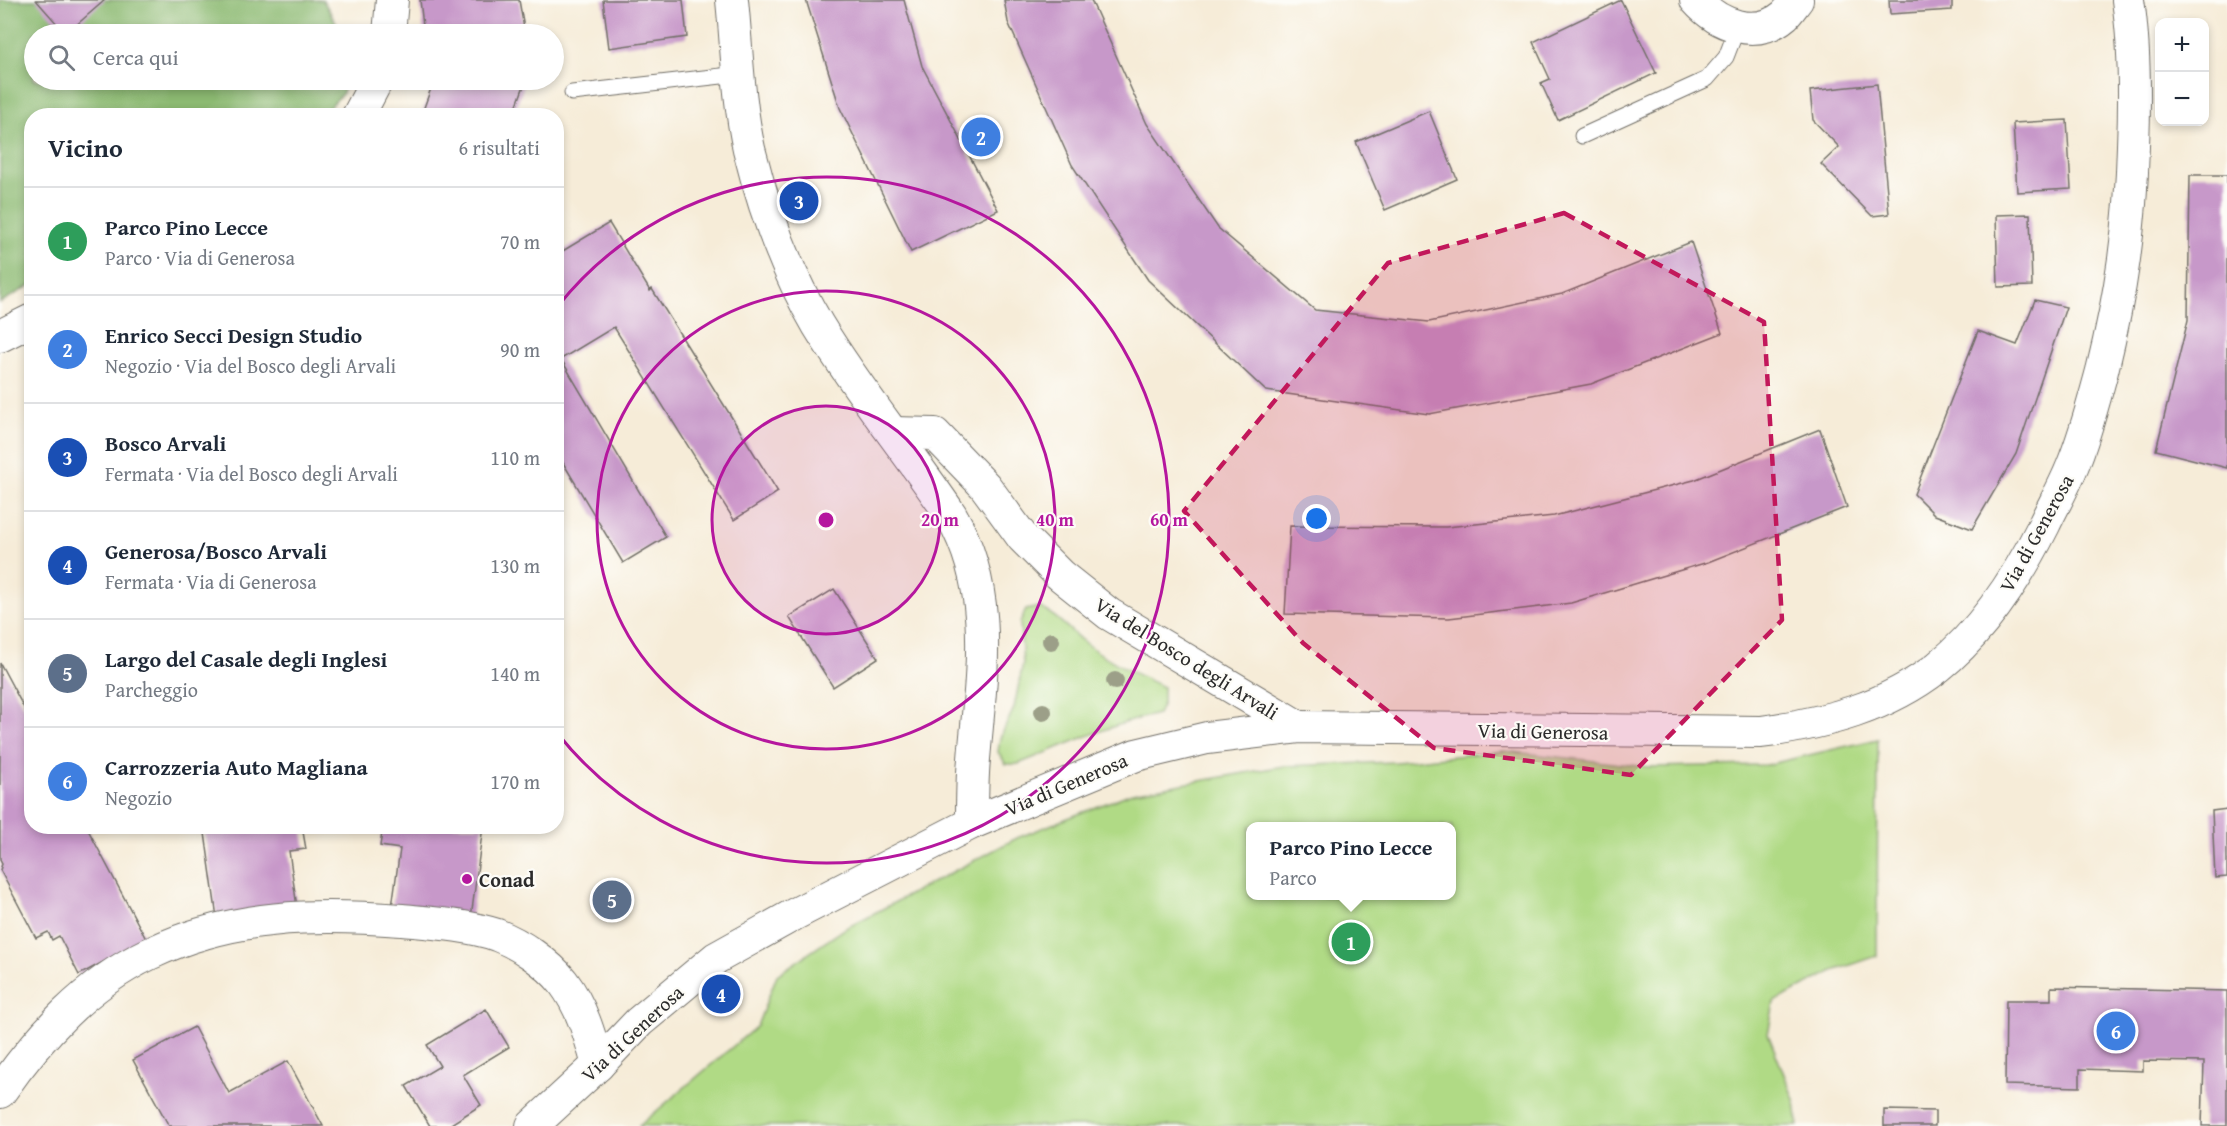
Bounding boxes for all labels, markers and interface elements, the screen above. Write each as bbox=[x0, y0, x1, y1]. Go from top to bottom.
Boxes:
map controls bbox=[2155, 18, 2209, 126]
button: + bbox=[2155, 18, 2209, 72]
search box bbox=[24, 24, 564, 90]
icon: search bbox=[45, 41, 78, 74]
text: Cerca qui bbox=[93, 41, 179, 73]
button: − bbox=[2155, 72, 2209, 126]
pin: 2 bbox=[962, 114, 1000, 160]
text: Vicino bbox=[48, 128, 123, 167]
text: 6 risultati bbox=[459, 133, 540, 162]
pin: 3 bbox=[780, 178, 818, 224]
text: Parco Pino Lecce bbox=[105, 211, 268, 243]
text: 1 bbox=[62, 227, 73, 256]
text: 70 m bbox=[500, 227, 540, 256]
text: Parco · Via di Generosa bbox=[105, 243, 295, 272]
text: Enrico Secci Design Studio bbox=[105, 319, 362, 351]
text: 2 bbox=[62, 335, 73, 364]
text: 90 m bbox=[500, 335, 540, 364]
text: Negozio · Via del Bosco degli Arvali bbox=[105, 351, 396, 380]
text: Bosco Arvali bbox=[105, 427, 226, 459]
text: 3 bbox=[62, 443, 73, 472]
text: 110 m bbox=[490, 443, 540, 472]
text: Fermata · Via del Bosco degli Arvali bbox=[105, 459, 398, 488]
street label: Via di Generosa bbox=[1992, 468, 2081, 597]
your location bbox=[1302, 504, 1331, 533]
text: 20 m bbox=[921, 506, 960, 533]
text: 40 m bbox=[1036, 506, 1075, 533]
text: 60 m bbox=[1150, 506, 1189, 533]
centre of rings bbox=[816, 510, 836, 530]
text: Generosa/Bosco Arvali bbox=[105, 535, 327, 567]
text: 4 bbox=[62, 551, 73, 580]
text: 130 m bbox=[490, 551, 540, 580]
text: Fermata · Via di Generosa bbox=[105, 567, 317, 596]
street label: Via del Bosco degli Arvali bbox=[1089, 590, 1285, 727]
text: Largo del Casale degli Inglesi bbox=[105, 643, 387, 675]
text: 5 bbox=[62, 659, 73, 688]
text: 140 m bbox=[490, 659, 540, 688]
text: Parcheggio bbox=[105, 675, 198, 704]
street label: Via di Generosa bbox=[1477, 715, 1609, 747]
street label: Via di Generosa bbox=[1000, 745, 1132, 823]
text: Carrozzeria Auto Magliana bbox=[105, 751, 368, 783]
text: 6 bbox=[62, 767, 73, 796]
text: 170 m bbox=[490, 767, 540, 796]
text: Negozio bbox=[105, 783, 172, 812]
popup bbox=[1246, 822, 1456, 900]
text: Parco Pino Lecce bbox=[1269, 831, 1433, 863]
text: Parco bbox=[1269, 863, 1317, 892]
place label: Conad bbox=[479, 865, 535, 894]
marker: Conad bbox=[460, 872, 474, 886]
pin: 5 bbox=[592, 878, 632, 922]
pin: 1 bbox=[1332, 920, 1370, 964]
pin: 4 bbox=[702, 972, 740, 1016]
street label: Via di Generosa bbox=[574, 977, 690, 1088]
pin: 6 bbox=[2096, 1008, 2136, 1054]

